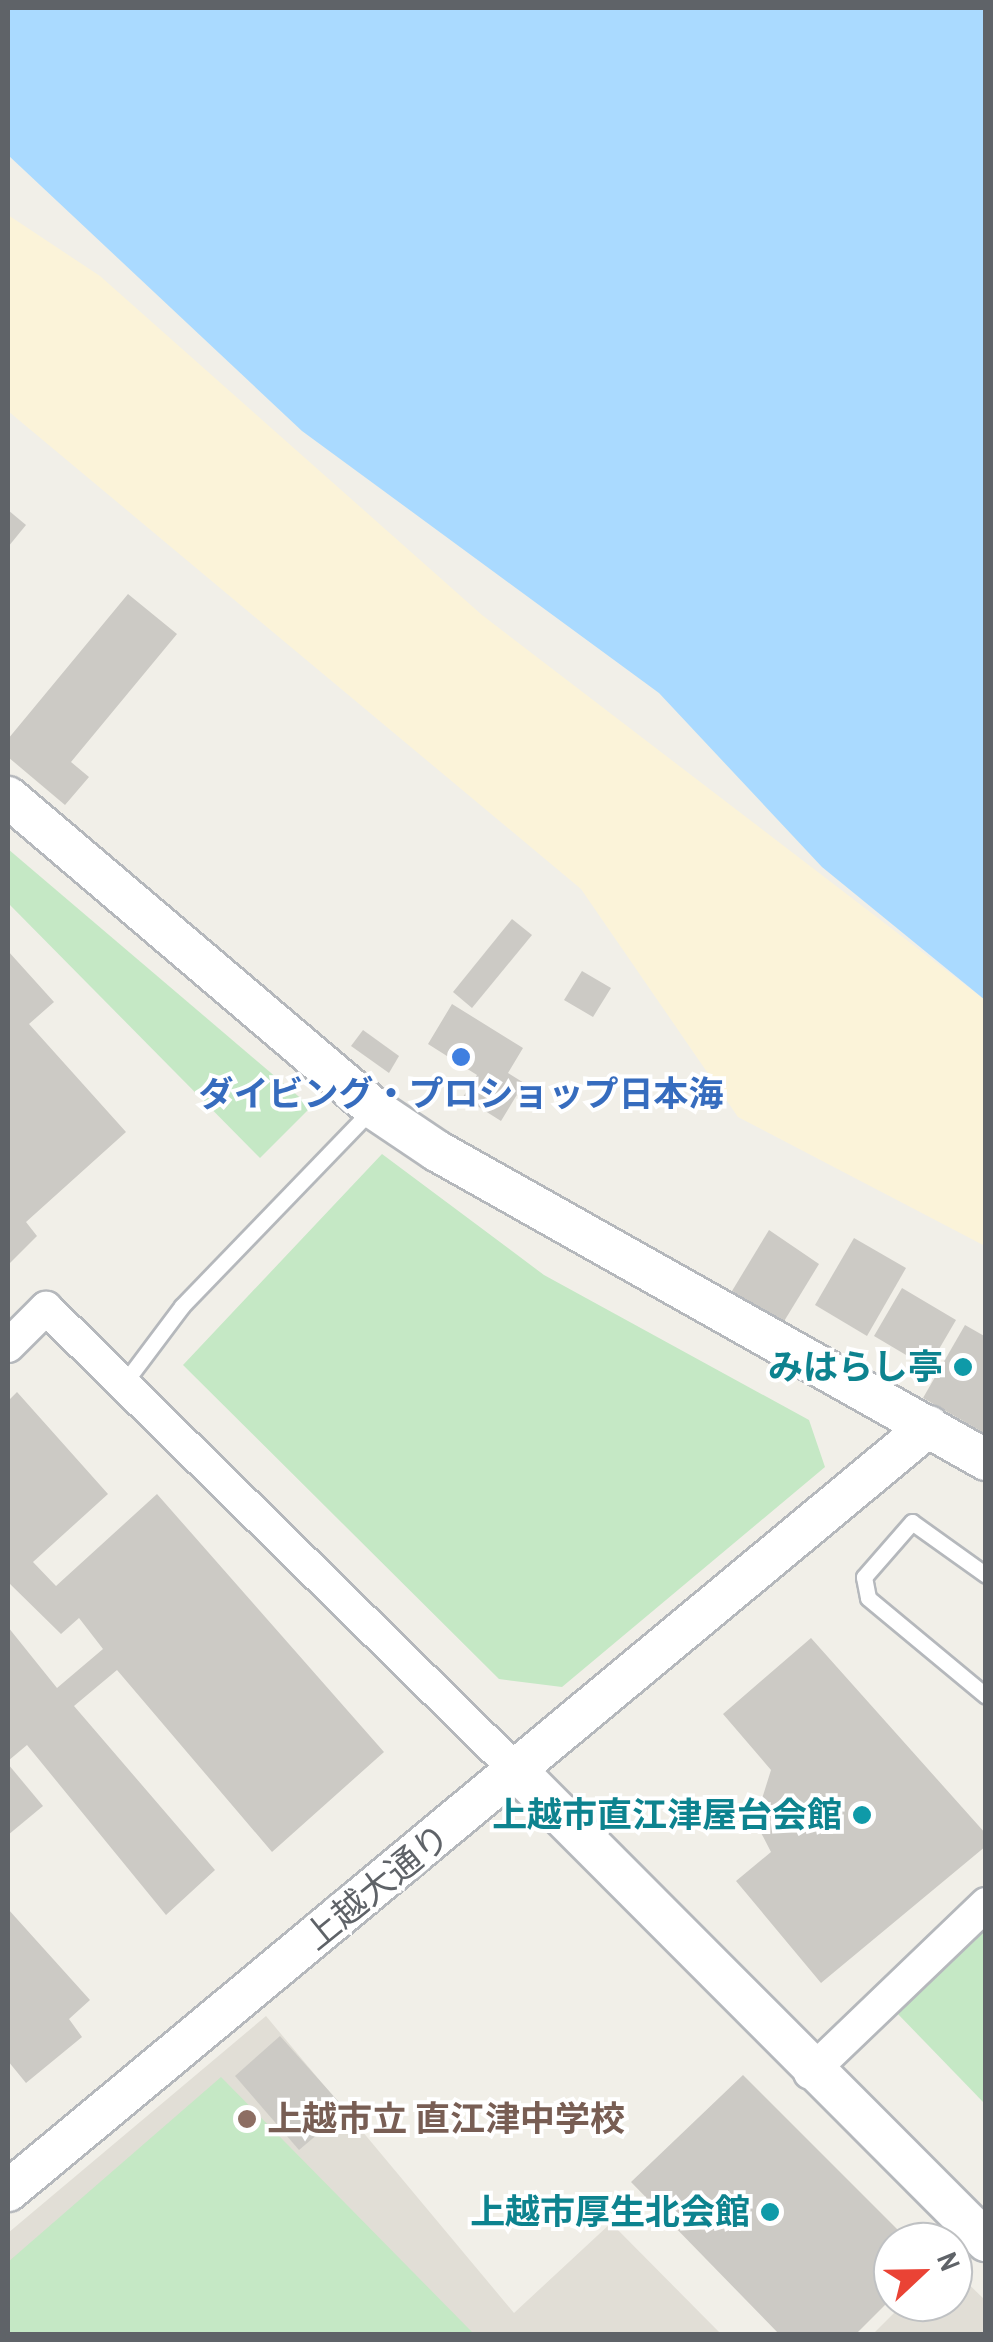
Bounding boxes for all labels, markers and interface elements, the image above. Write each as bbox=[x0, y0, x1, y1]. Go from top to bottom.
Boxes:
marker: ダイビング・プロショップ日本海 bbox=[450, 1046, 472, 1068]
place label: ダイビング・プロショップ日本海 bbox=[199, 1073, 723, 1115]
place label: みはらし亭 bbox=[768, 1346, 943, 1388]
marker: みはらし亭 bbox=[952, 1356, 974, 1378]
place label: 上越市直江津屋台会館 bbox=[492, 1794, 842, 1836]
marker: 上越市直江津屋台会館 bbox=[851, 1804, 873, 1826]
street label: 上越大通り bbox=[296, 1816, 458, 1958]
place label: 上越市立 直江津中学校 bbox=[267, 2098, 625, 2140]
marker: 上越市立 直江津中学校 bbox=[236, 2108, 258, 2130]
place label: 上越市厚生北会館 bbox=[470, 2191, 750, 2233]
marker: 上越市厚生北会館 bbox=[759, 2201, 781, 2223]
north arrow bbox=[873, 2222, 973, 2322]
text: N bbox=[928, 2247, 970, 2276]

